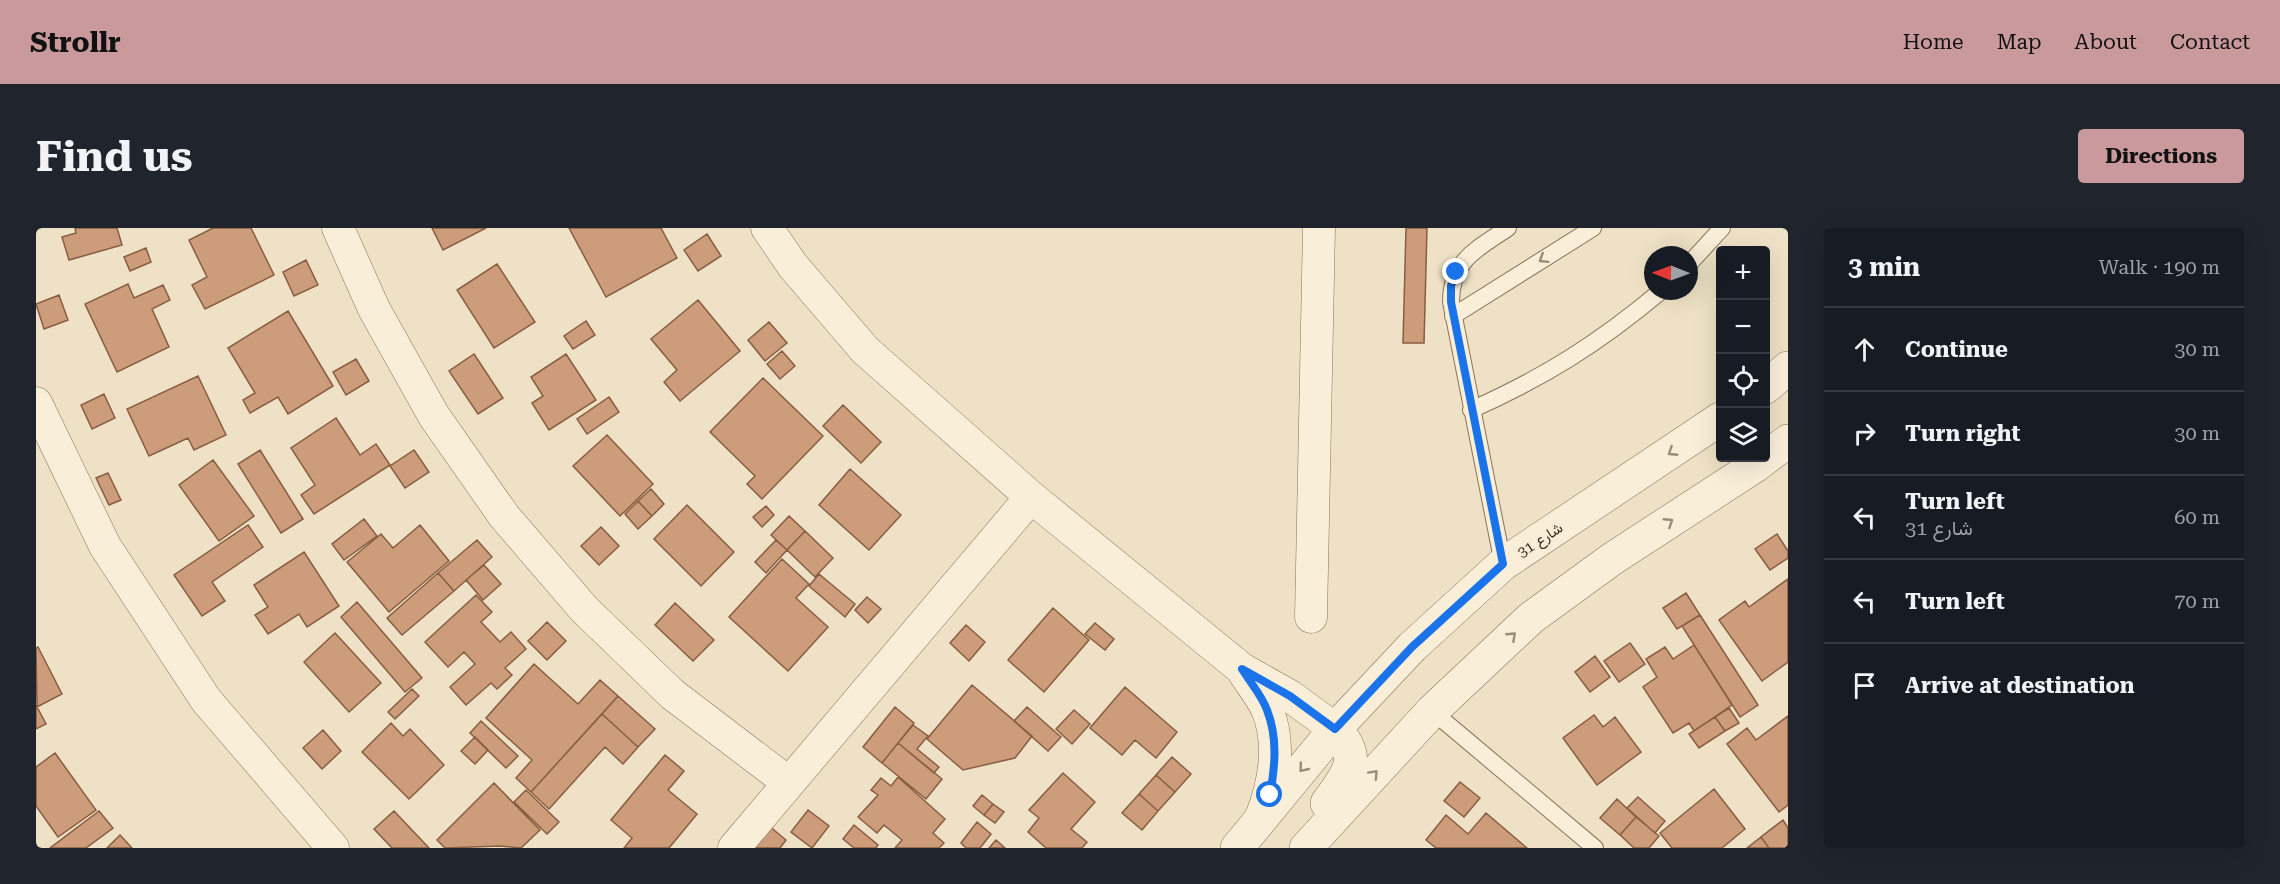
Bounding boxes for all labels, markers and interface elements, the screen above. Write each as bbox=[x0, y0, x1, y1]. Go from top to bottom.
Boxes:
text: Strollr bbox=[30, 26, 121, 59]
text: Home bbox=[1903, 30, 1964, 54]
text: Map bbox=[1997, 30, 2042, 54]
text: About bbox=[2075, 30, 2137, 54]
text: Contact bbox=[2170, 30, 2250, 54]
button: Directions bbox=[2078, 129, 2244, 183]
text: Find us bbox=[36, 132, 193, 181]
north arrow bbox=[1644, 246, 1698, 300]
map controls bbox=[1716, 246, 1770, 462]
button: + bbox=[1716, 246, 1770, 300]
one-way arrow bbox=[1539, 252, 1549, 264]
text: 3 min bbox=[1848, 252, 1920, 282]
text: Walk · 190 m bbox=[2099, 255, 2220, 279]
route end bbox=[1442, 258, 1468, 284]
button: − bbox=[1716, 300, 1770, 354]
icon: ahead bbox=[1848, 333, 1881, 366]
text: Continue bbox=[1905, 337, 2008, 362]
text: 30 m bbox=[2174, 337, 2220, 361]
button: locate bbox=[1716, 354, 1770, 408]
button: layers bbox=[1716, 408, 1770, 462]
icon: right bbox=[1848, 417, 1881, 450]
text: Turn right bbox=[1905, 421, 2020, 446]
text: 30 m bbox=[2174, 421, 2220, 445]
one-way arrow bbox=[1668, 445, 1679, 456]
text: Turn left bbox=[1905, 489, 2005, 514]
icon: left bbox=[1848, 501, 1881, 534]
text: 60 m bbox=[2174, 505, 2220, 529]
text: شارع 31 bbox=[1905, 516, 1973, 540]
one-way arrow bbox=[1663, 518, 1674, 529]
street label: شارع 31 bbox=[1514, 519, 1567, 563]
icon: left bbox=[1848, 585, 1881, 618]
text: Turn left bbox=[1905, 589, 2005, 614]
text: 70 m bbox=[2174, 589, 2220, 613]
one-way arrow bbox=[1505, 632, 1516, 643]
icon: arrive bbox=[1848, 669, 1881, 702]
text: Arrive at destination bbox=[1905, 673, 2134, 698]
one-way arrow bbox=[1300, 761, 1311, 772]
one-way arrow bbox=[1367, 770, 1378, 781]
route start bbox=[1256, 781, 1282, 807]

